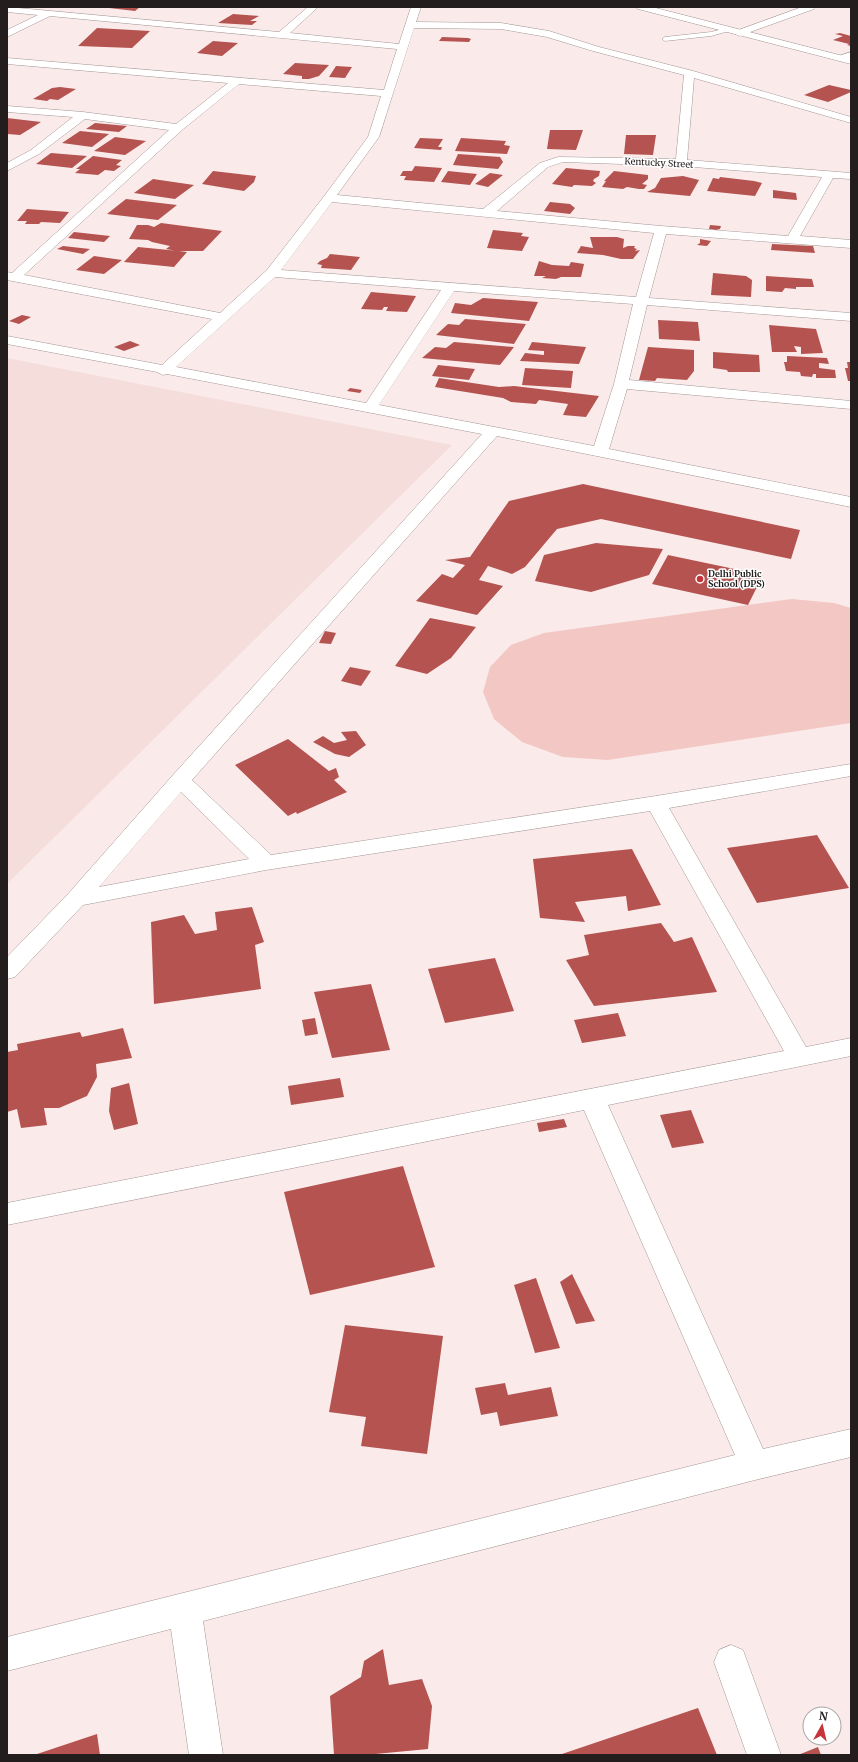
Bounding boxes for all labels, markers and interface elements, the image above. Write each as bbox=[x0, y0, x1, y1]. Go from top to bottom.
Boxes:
street label: Kentucky Street bbox=[624, 155, 694, 170]
place label: Delhi Public School (DPS) bbox=[708, 568, 765, 589]
marker: Delhi Public School (DPS) bbox=[695, 574, 705, 584]
north arrow bbox=[802, 1706, 842, 1746]
text: N bbox=[818, 1709, 829, 1724]

